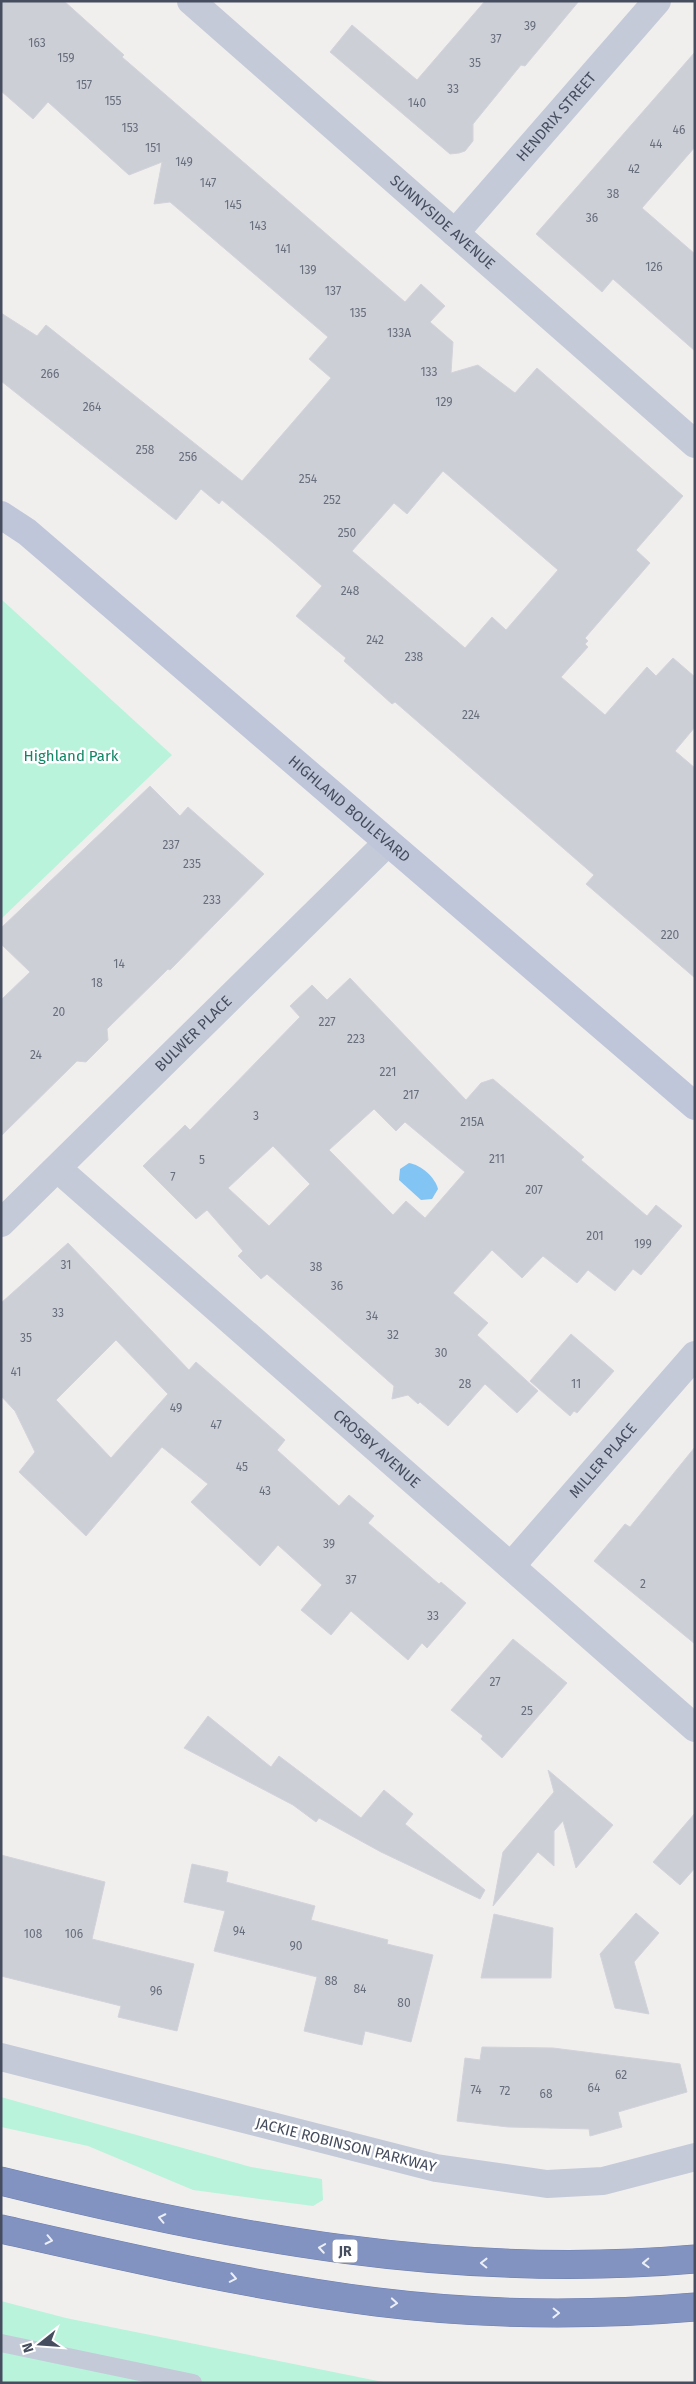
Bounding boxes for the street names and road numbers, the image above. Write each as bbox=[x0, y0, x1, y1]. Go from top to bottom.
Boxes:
street label: HENDRIX STREET bbox=[512, 68, 600, 165]
street label: SUNNYSIDE AVENUE bbox=[386, 171, 499, 273]
street label: HIGHLAND BOULEVARD bbox=[285, 752, 414, 866]
street label: BULWER PLACE bbox=[151, 992, 236, 1075]
street label: CROSBY AVENUE bbox=[329, 1406, 424, 1492]
street label: MILLER PLACE bbox=[566, 1419, 640, 1502]
street label: JACKIE ROBINSON PARKWAY bbox=[254, 2114, 439, 2176]
road number: JR bbox=[332, 2240, 358, 2262]

